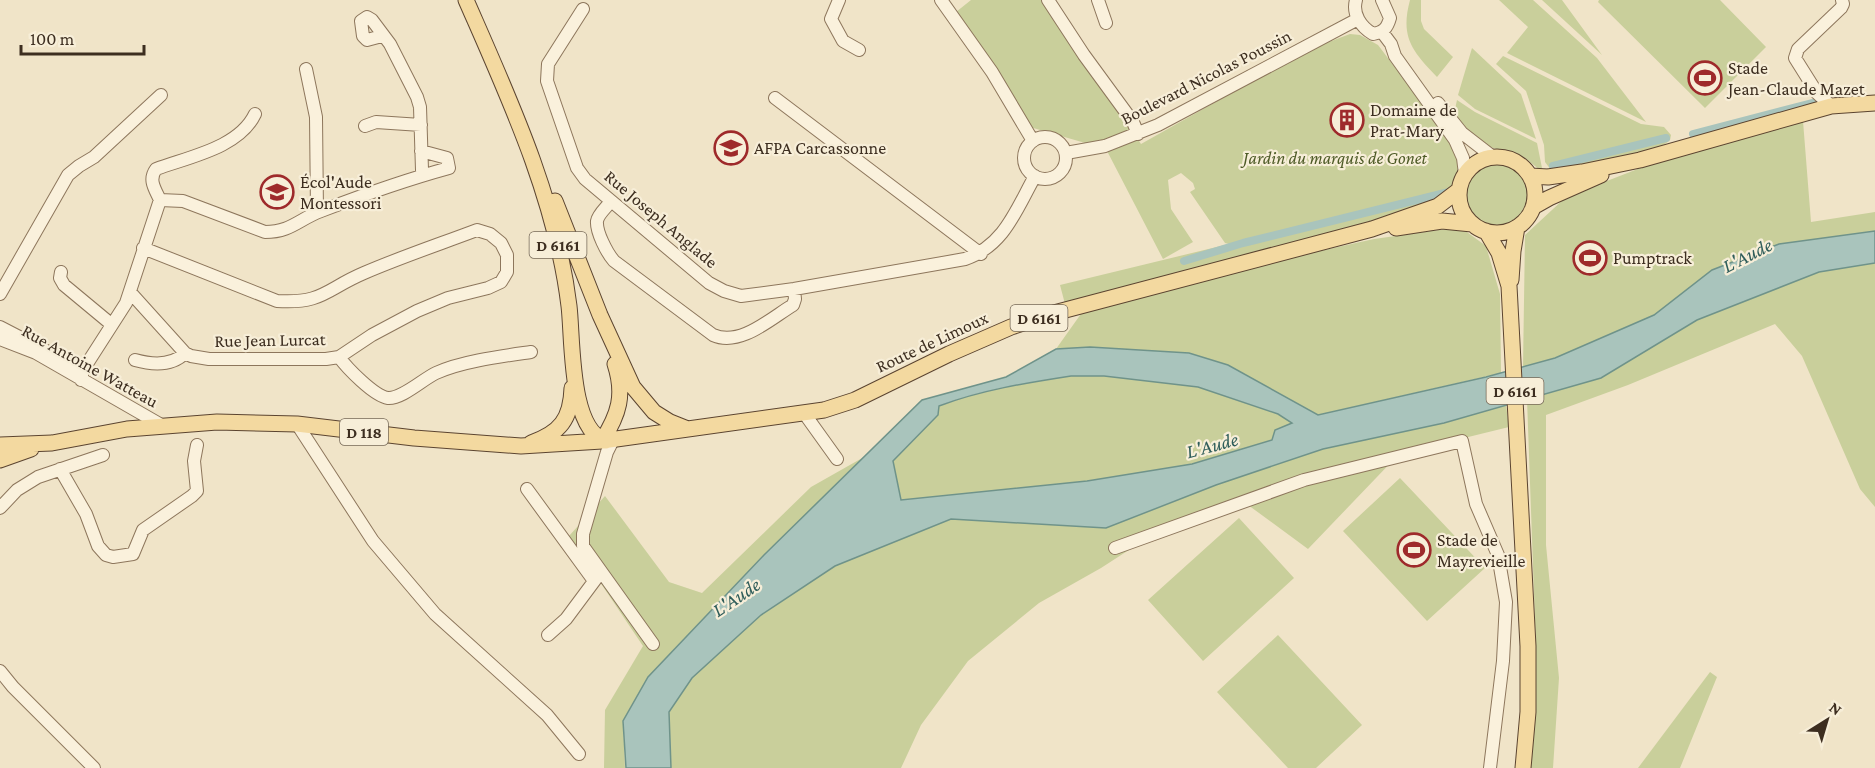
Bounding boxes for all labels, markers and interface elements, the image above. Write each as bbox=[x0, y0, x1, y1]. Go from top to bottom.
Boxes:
scale bar bbox=[21, 18, 144, 56]
street label: Boulevard Nicolas Poussin bbox=[1118, 25, 1295, 129]
text: 100 m bbox=[30, 29, 75, 49]
place label: Stade Jean-Claude Mazet bbox=[1726, 58, 1866, 99]
sports icon: Stade Jean-Claude Mazet bbox=[1687, 60, 1723, 96]
place label: Domaine de Prat-Mary bbox=[1370, 100, 1457, 141]
building icon: Domaine de Prat-Mary bbox=[1329, 102, 1365, 138]
school or university icon: AFPA Carcassonne bbox=[713, 130, 749, 166]
place label: AFPA Carcassonne bbox=[754, 138, 886, 158]
park label: Jardin du marquis de Gonet bbox=[1240, 148, 1428, 168]
street label: Rue Joseph Anglade bbox=[600, 166, 722, 272]
place label: Écol'Aude Montessori bbox=[300, 172, 382, 213]
school or university icon: Écol'Aude Montessori bbox=[259, 174, 295, 210]
road number: D 6161 bbox=[530, 232, 586, 258]
water label: L'Aude bbox=[1719, 233, 1776, 277]
sports icon: Pumptrack bbox=[1572, 240, 1608, 276]
place label: Pumptrack bbox=[1613, 248, 1692, 268]
road number: D 6161 bbox=[1010, 305, 1068, 331]
street label: Route de Limoux bbox=[873, 307, 992, 377]
street label: Rue Antoine Watteau bbox=[18, 320, 162, 412]
street label: Rue Jean Lurcat bbox=[214, 329, 327, 351]
road number: D 6161 bbox=[1486, 378, 1544, 404]
road number: D 118 bbox=[340, 419, 388, 445]
water label: L'Aude bbox=[1184, 427, 1241, 462]
place label: Stade de Mayrevieille bbox=[1437, 530, 1526, 571]
sports icon: Stade de Mayrevieille bbox=[1396, 532, 1432, 568]
water label: L'Aude bbox=[708, 573, 764, 621]
north arrow bbox=[1797, 690, 1857, 750]
text: N bbox=[1826, 698, 1845, 719]

